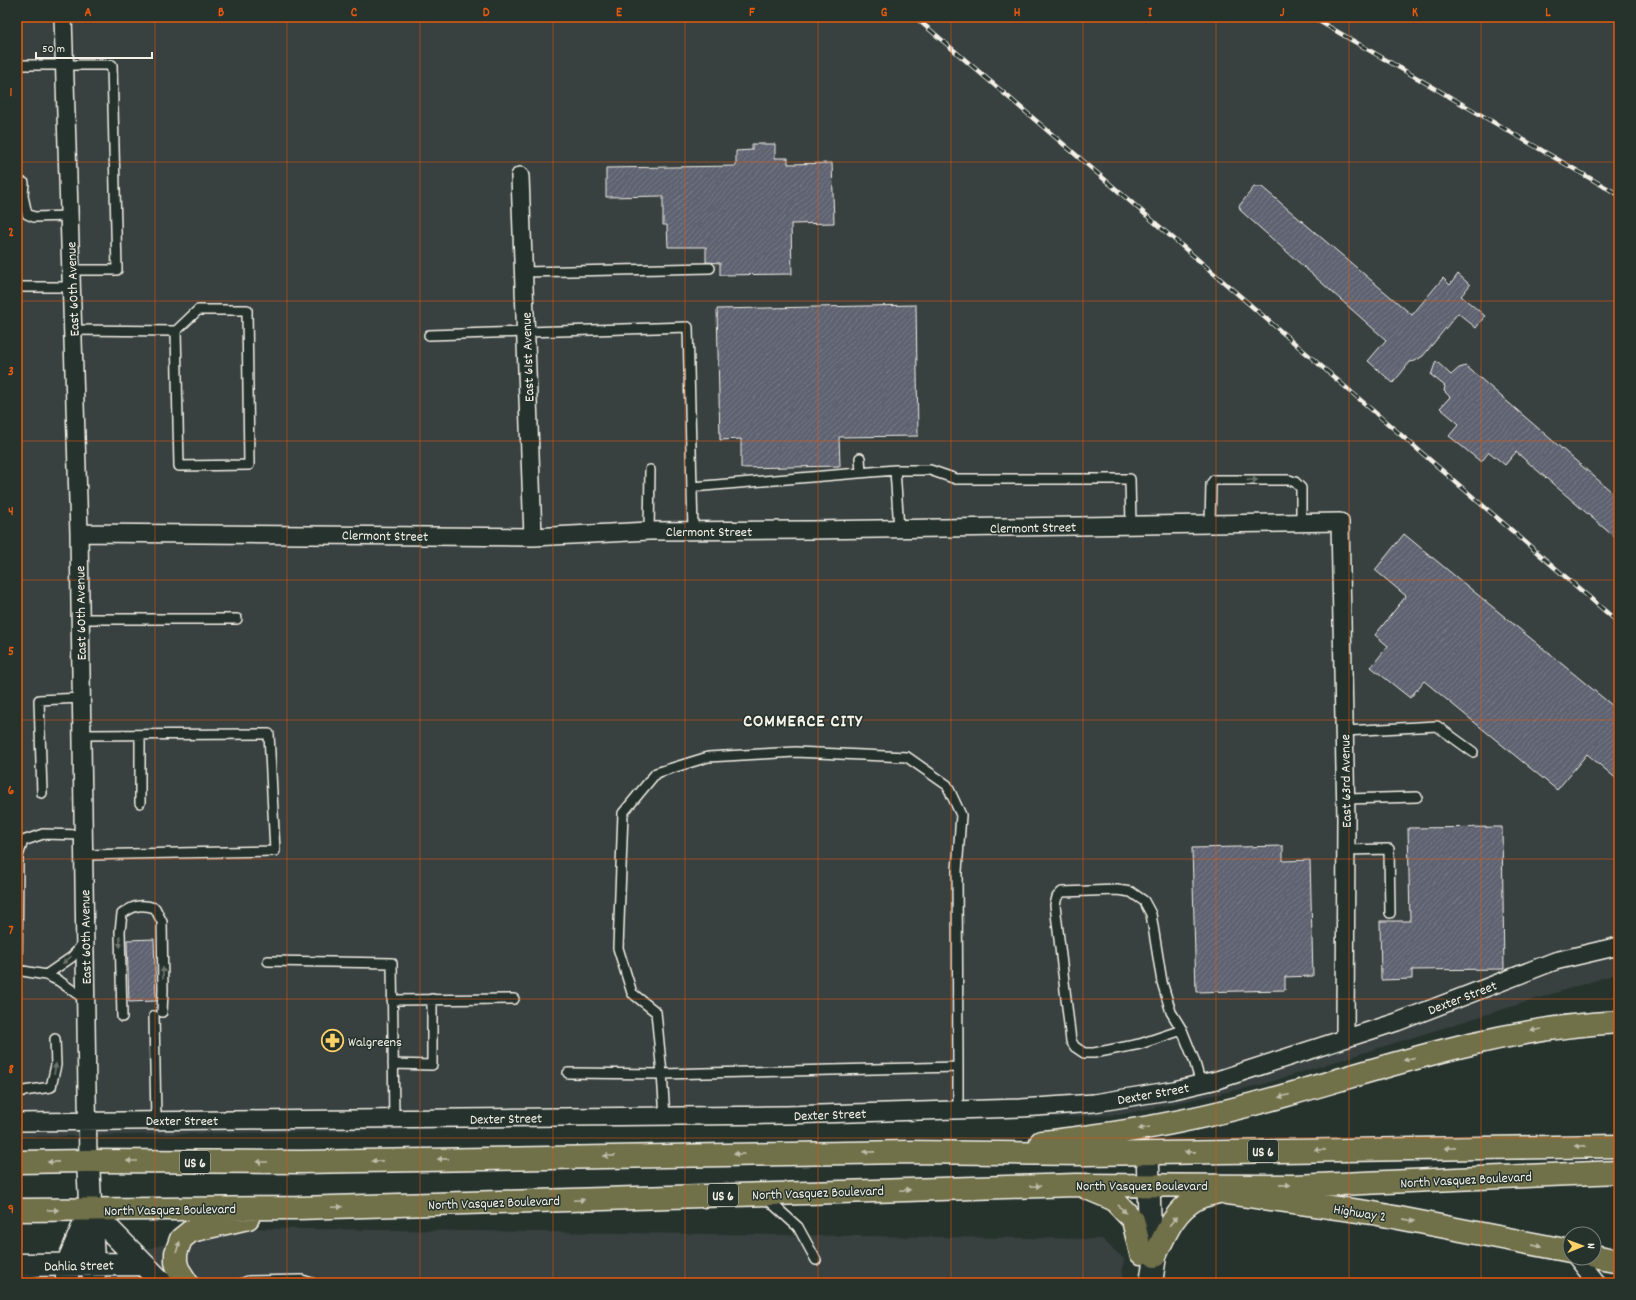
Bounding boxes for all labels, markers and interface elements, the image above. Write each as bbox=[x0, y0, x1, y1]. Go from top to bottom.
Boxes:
text: A bbox=[84, 4, 92, 23]
text: B bbox=[218, 4, 224, 23]
text: C bbox=[351, 4, 358, 23]
text: D bbox=[483, 4, 490, 23]
text: E bbox=[616, 4, 623, 23]
text: F bbox=[749, 4, 755, 23]
text: G bbox=[881, 4, 888, 23]
text: H bbox=[1014, 4, 1021, 23]
text: I bbox=[1148, 4, 1153, 23]
text: J bbox=[1280, 4, 1285, 23]
text: K bbox=[1412, 4, 1418, 23]
text: L bbox=[1545, 4, 1551, 23]
scale bar bbox=[36, 34, 152, 60]
text: 50 m bbox=[42, 41, 65, 58]
text: 1 bbox=[10, 84, 13, 103]
text: 2 bbox=[8, 224, 14, 243]
street label: East 60th Avenue bbox=[62, 241, 86, 337]
street label: East 61st Avenue bbox=[517, 312, 541, 402]
text: 3 bbox=[8, 363, 14, 382]
one-way arrow bbox=[1246, 477, 1259, 483]
text: 4 bbox=[8, 503, 14, 522]
street label: Clermont Street bbox=[990, 518, 1076, 540]
street label: Clermont Street bbox=[666, 523, 752, 543]
street label: Clermont Street bbox=[342, 526, 428, 548]
street label: East 60th Avenue bbox=[71, 565, 93, 661]
text: 5 bbox=[8, 643, 14, 662]
district label: COMMERCE CITY bbox=[743, 710, 863, 735]
street label: East 63rd Avenue bbox=[1336, 734, 1358, 828]
text: 6 bbox=[8, 782, 15, 801]
street label: East 60th Avenue bbox=[76, 889, 98, 985]
text: 7 bbox=[9, 922, 14, 941]
one-way arrow bbox=[117, 936, 124, 948]
one-way arrow bbox=[62, 956, 73, 965]
one-way arrow bbox=[160, 966, 166, 979]
street label: Dexter Street bbox=[1425, 977, 1500, 1021]
one-way arrow bbox=[1530, 1027, 1542, 1033]
pharmacy icon: Walgreens bbox=[319, 1028, 345, 1054]
place label: Walgreens bbox=[348, 1033, 402, 1053]
one-way arrow bbox=[1403, 1057, 1415, 1063]
text: 8 bbox=[8, 1061, 14, 1080]
one-way arrow bbox=[52, 1063, 58, 1075]
street label: Dexter Street bbox=[1116, 1079, 1191, 1111]
one-way arrow bbox=[1278, 1093, 1290, 1099]
street label: Dexter Street bbox=[794, 1105, 867, 1127]
street label: Dexter Street bbox=[470, 1109, 542, 1131]
street label: Dexter Street bbox=[146, 1112, 218, 1132]
one-way arrow bbox=[1138, 1125, 1150, 1131]
road number: US 6 bbox=[1248, 1140, 1278, 1162]
one-way arrow bbox=[1573, 1143, 1586, 1149]
one-way arrow bbox=[1443, 1145, 1456, 1151]
one-way arrow bbox=[1314, 1147, 1326, 1154]
one-way arrow bbox=[862, 1149, 875, 1155]
one-way arrow bbox=[1184, 1149, 1196, 1156]
road number: US 6 bbox=[180, 1151, 210, 1173]
one-way arrow bbox=[733, 1151, 745, 1158]
one-way arrow bbox=[603, 1153, 615, 1160]
one-way arrow bbox=[436, 1156, 449, 1162]
one-way arrow bbox=[47, 1158, 59, 1165]
one-way arrow bbox=[125, 1158, 138, 1164]
one-way arrow bbox=[370, 1158, 383, 1164]
one-way arrow bbox=[255, 1159, 268, 1165]
street label: North Vasquez Boulevard bbox=[1400, 1168, 1532, 1194]
street label: North Vasquez Boulevard bbox=[1076, 1177, 1208, 1197]
street label: North Vasquez Boulevard bbox=[752, 1182, 884, 1206]
one-way arrow bbox=[1279, 1182, 1291, 1189]
one-way arrow bbox=[1029, 1183, 1042, 1189]
road number: US 6 bbox=[708, 1184, 738, 1206]
one-way arrow bbox=[899, 1187, 912, 1193]
street label: North Vasquez Boulevard bbox=[428, 1192, 560, 1216]
one-way arrow bbox=[573, 1196, 585, 1203]
street label: North Vasquez Boulevard bbox=[104, 1200, 236, 1222]
street label: Highway 2 bbox=[1332, 1200, 1387, 1228]
text: 9 bbox=[8, 1201, 14, 1220]
one-way arrow bbox=[331, 1204, 344, 1210]
one-way arrow bbox=[1117, 1204, 1127, 1214]
one-way arrow bbox=[47, 1207, 60, 1213]
one-way arrow bbox=[1168, 1216, 1177, 1227]
one-way arrow bbox=[1403, 1217, 1415, 1223]
north arrow bbox=[1562, 1226, 1602, 1266]
one-way arrow bbox=[175, 1241, 181, 1253]
one-way arrow bbox=[1530, 1242, 1543, 1248]
text: N bbox=[1582, 1243, 1598, 1249]
street label: Dahlia Street bbox=[44, 1256, 114, 1278]

